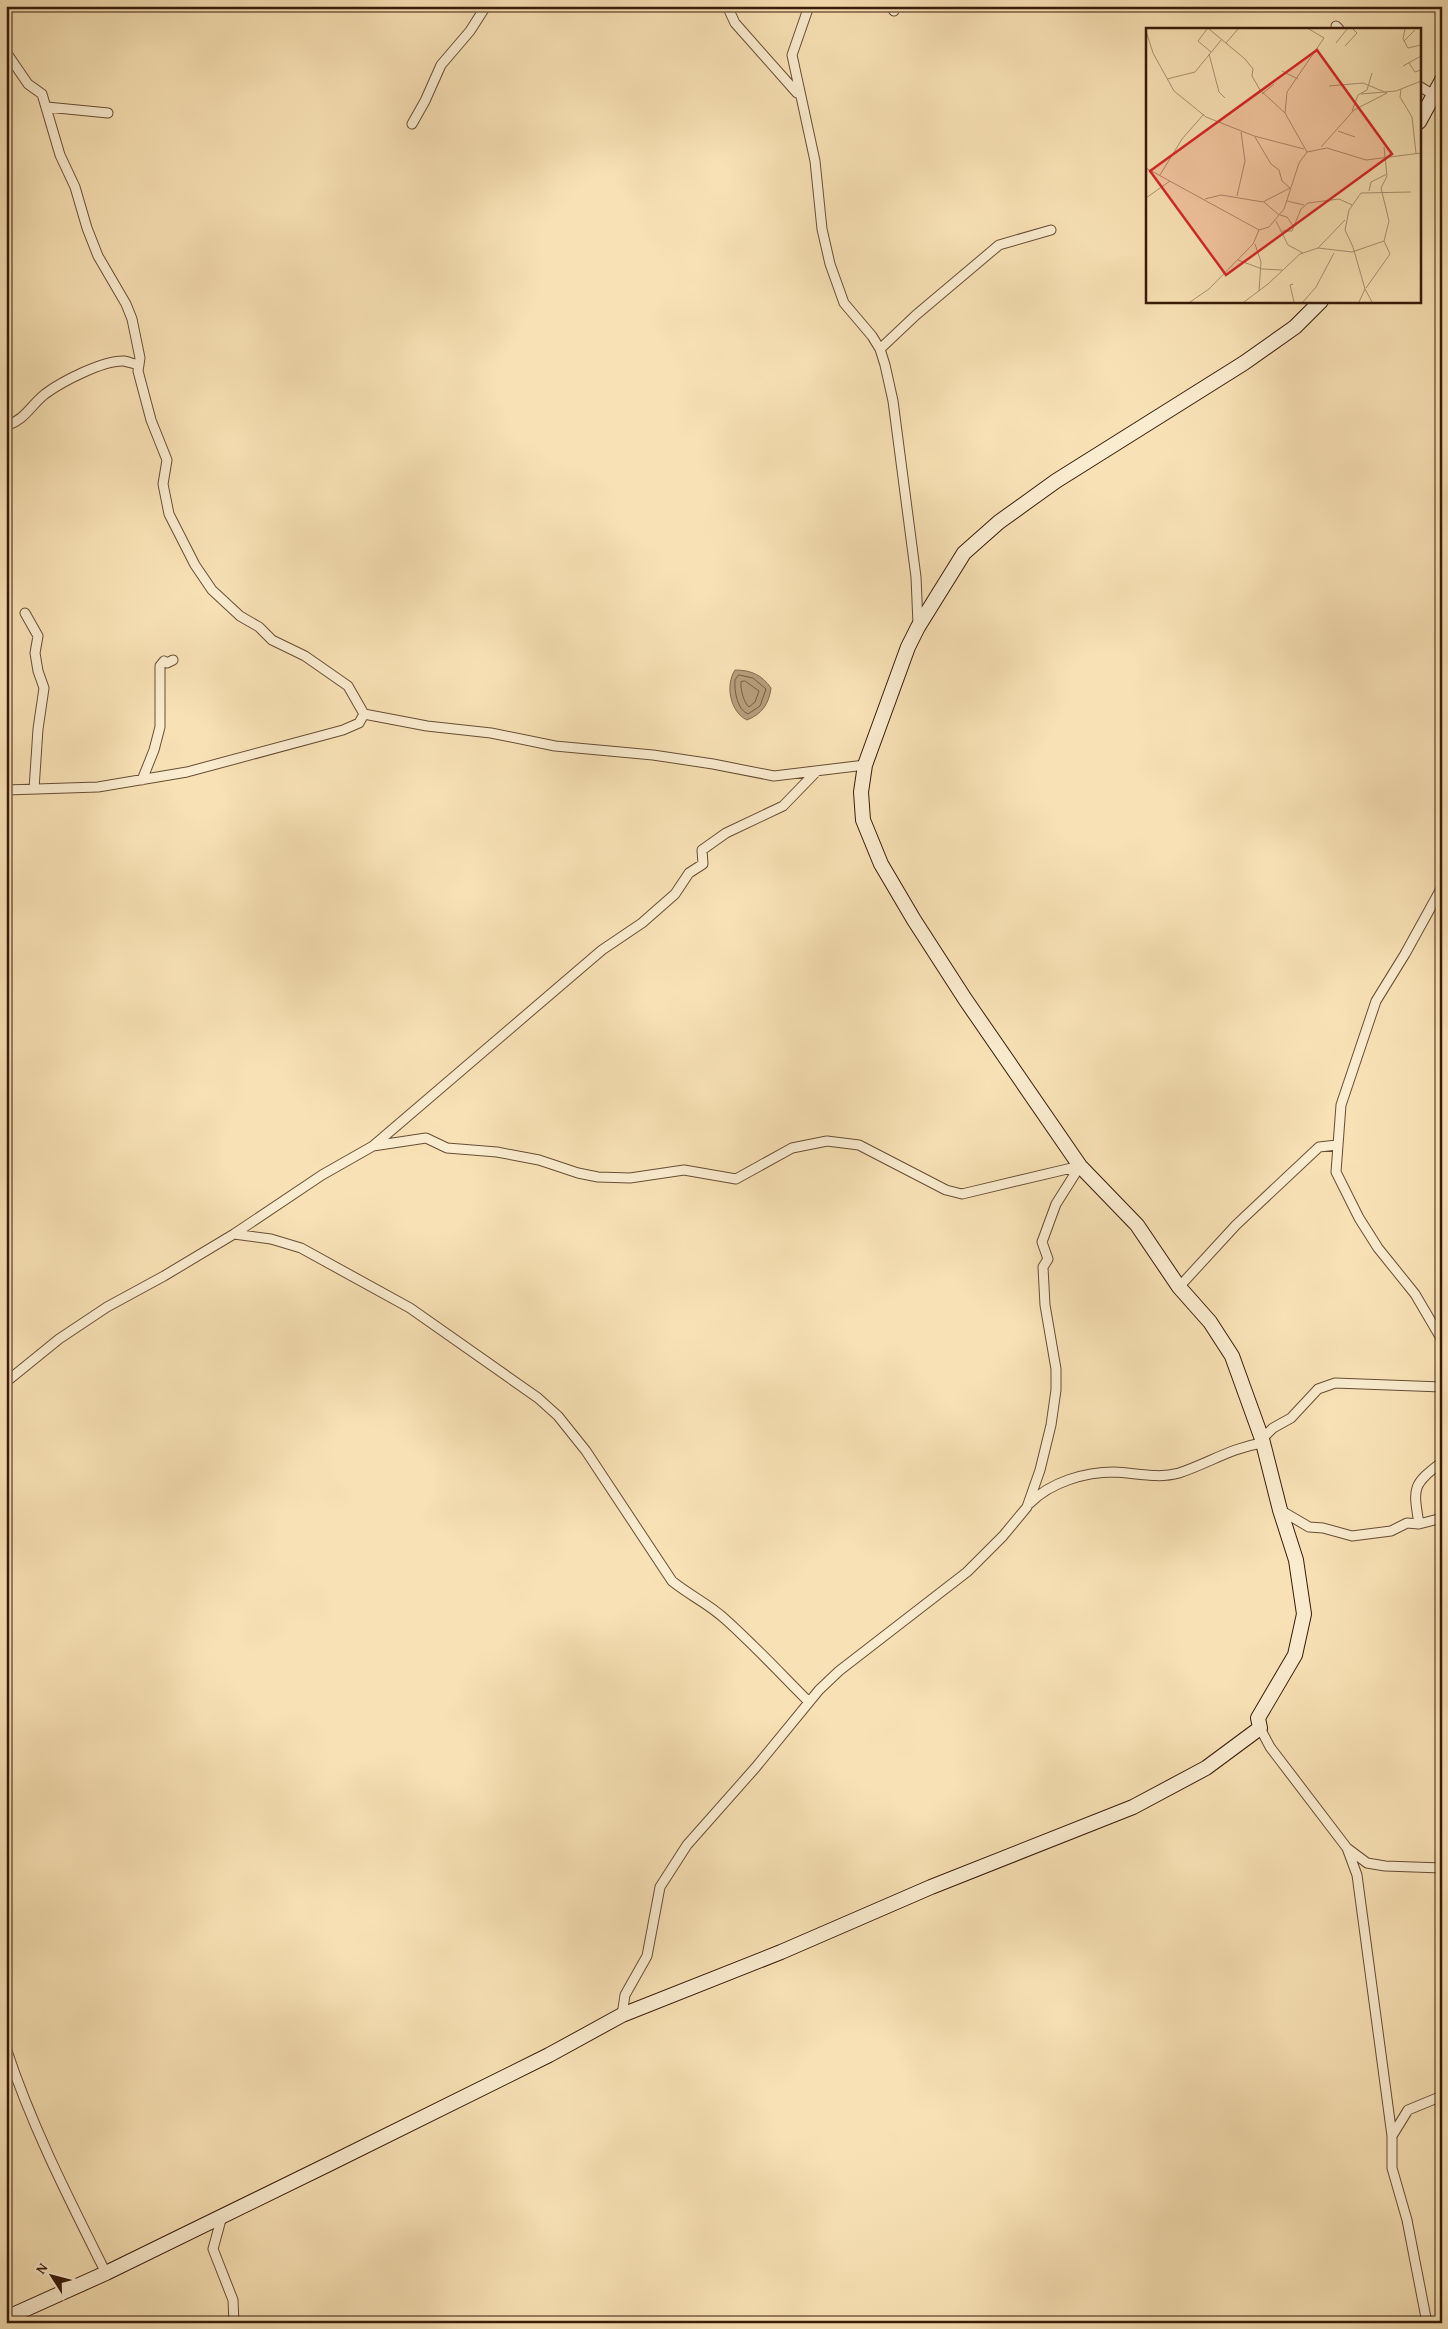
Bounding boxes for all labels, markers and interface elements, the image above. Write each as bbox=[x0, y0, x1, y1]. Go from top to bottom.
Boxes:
inset map bbox=[1146, 28, 1420, 302]
north arrow bbox=[28, 2252, 78, 2302]
text: N bbox=[31, 2258, 53, 2278]

